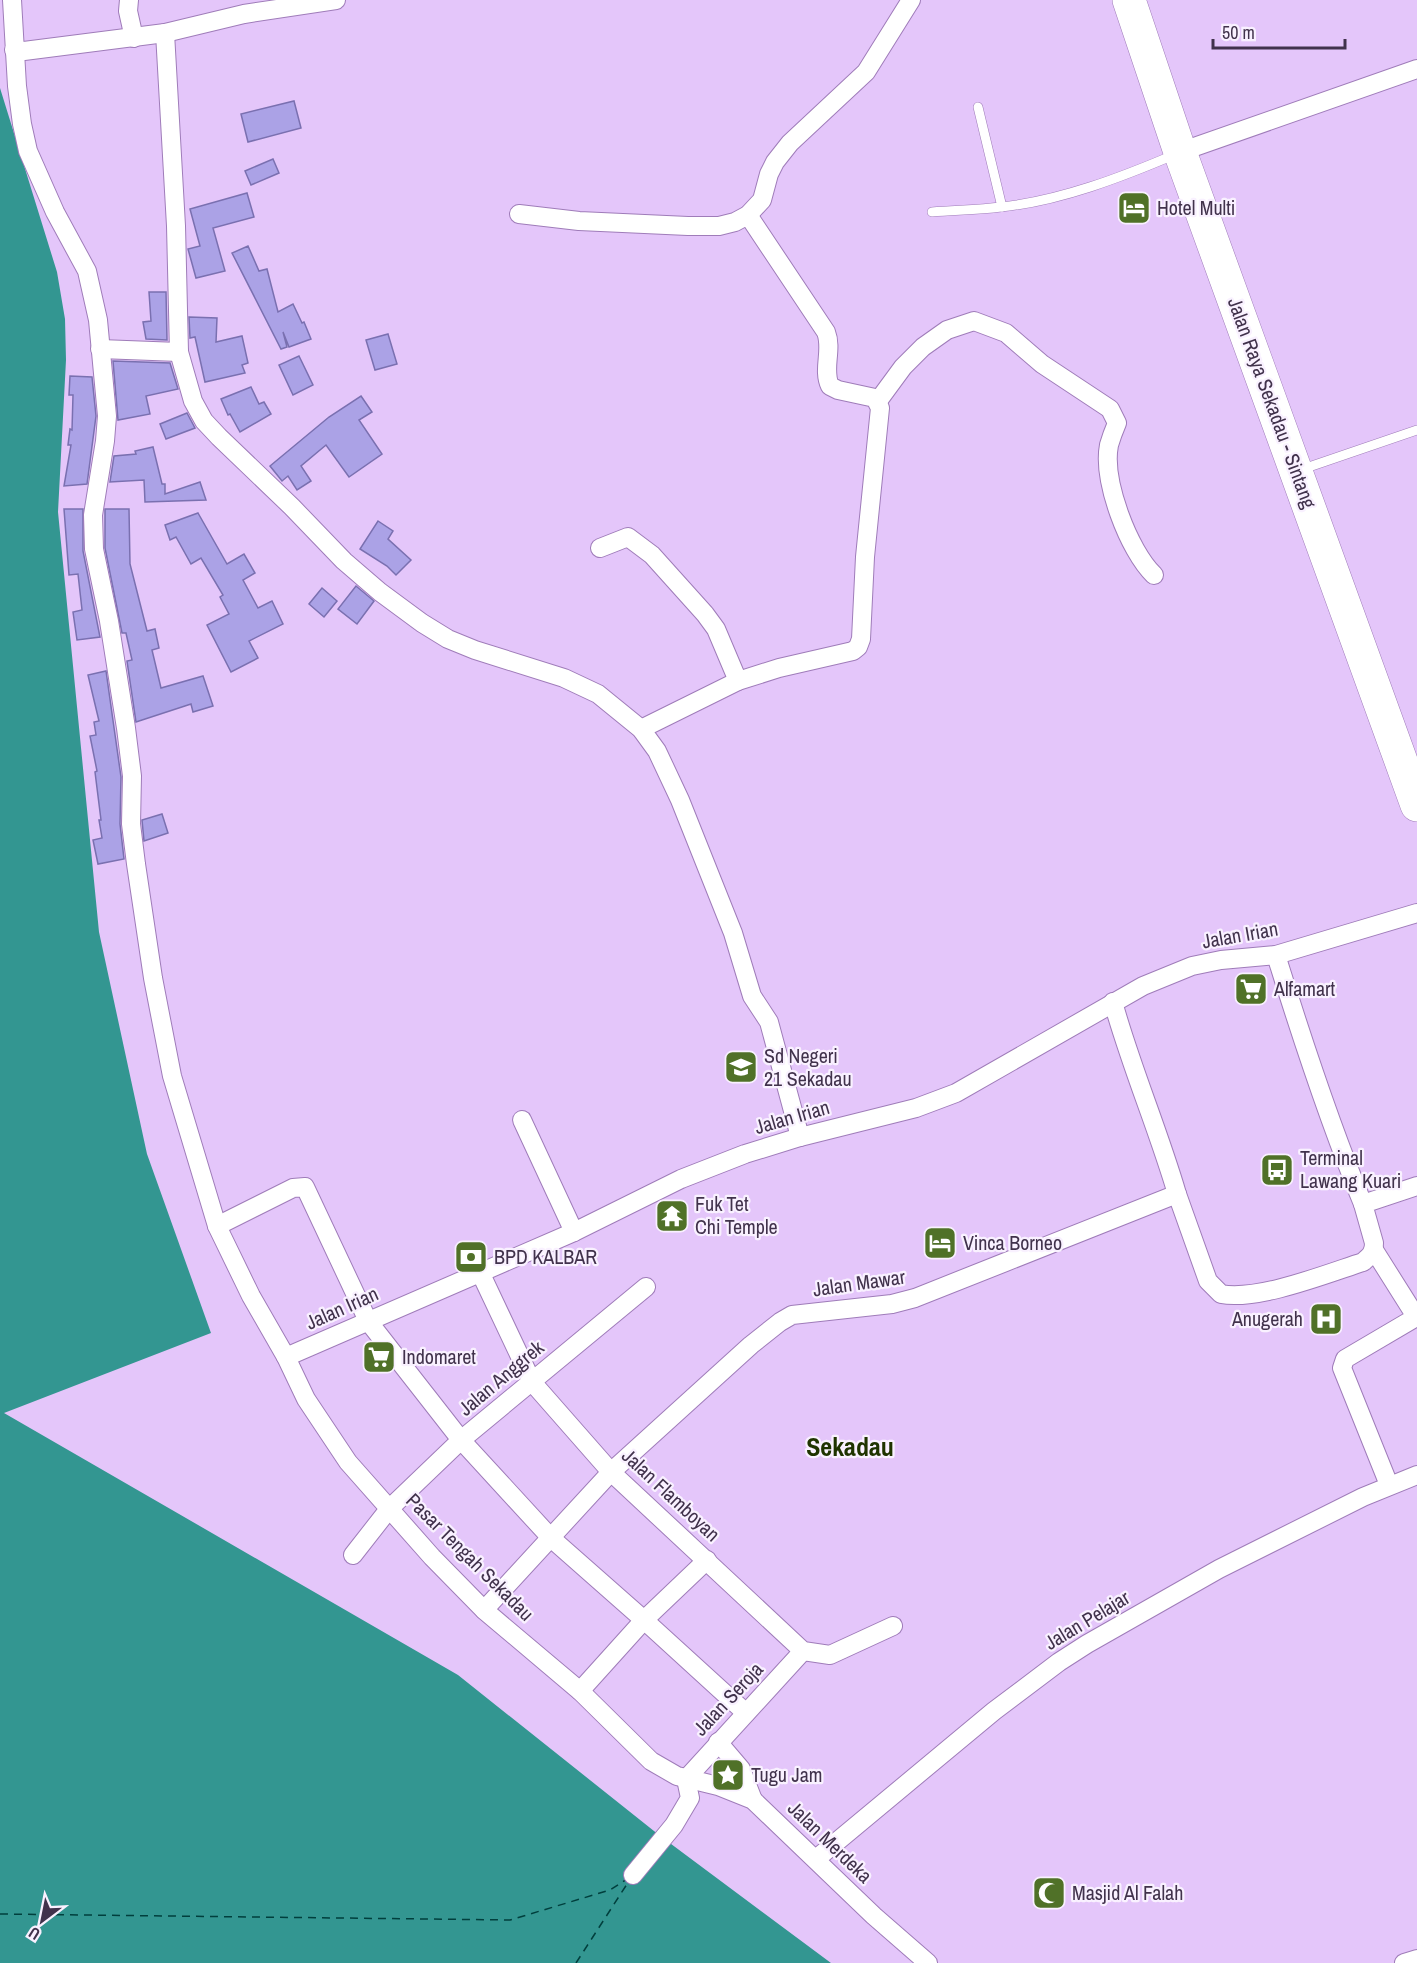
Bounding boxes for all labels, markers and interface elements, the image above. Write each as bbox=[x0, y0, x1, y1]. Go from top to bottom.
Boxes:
scale bar bbox=[1213, 12, 1345, 50]
text: 50 m bbox=[1222, 20, 1255, 45]
hotel icon: Hotel Multi bbox=[1116, 190, 1152, 226]
place label: Hotel Multi bbox=[1157, 194, 1235, 221]
street label: Jalan Raya Sekadau - Sintang bbox=[1222, 294, 1323, 512]
street label: Jalan Irian bbox=[1200, 915, 1280, 954]
supermarket icon: Alfamart bbox=[1233, 971, 1269, 1007]
place label: Alfamart bbox=[1273, 975, 1336, 1002]
place label: Sd Negeri 21 Sekadau bbox=[764, 1042, 852, 1092]
school or university icon: Sd Negeri 21 Sekadau bbox=[723, 1049, 759, 1085]
street label: Jalan Irian bbox=[751, 1093, 832, 1140]
place label: Terminal Lawang Kuari bbox=[1300, 1144, 1401, 1194]
bus stop icon: Terminal Lawang Kuari bbox=[1259, 1152, 1295, 1188]
place label: Fuk Tet Chi Temple bbox=[695, 1190, 778, 1240]
temple icon: Fuk Tet Chi Temple bbox=[654, 1198, 690, 1234]
hotel icon: Vinca Borneo bbox=[922, 1225, 958, 1261]
place label: Vinca Borneo bbox=[963, 1229, 1062, 1256]
bank icon: BPD KALBAR bbox=[453, 1239, 489, 1275]
place label: BPD KALBAR bbox=[494, 1243, 597, 1270]
street label: Jalan Mawar bbox=[811, 1263, 907, 1302]
street label: Jalan Irian bbox=[301, 1280, 382, 1335]
hospital icon: Anugerah bbox=[1308, 1301, 1344, 1337]
place label: Anugerah bbox=[1231, 1305, 1303, 1332]
street label: Jalan Anggrek bbox=[452, 1333, 550, 1421]
supermarket icon: Indomaret bbox=[361, 1339, 397, 1375]
place label: Indomaret bbox=[402, 1343, 476, 1370]
district label: Sekadau bbox=[806, 1429, 894, 1464]
street label: Jalan Flamboyan bbox=[616, 1442, 726, 1547]
street label: Pasar Tengah Sekadau bbox=[401, 1487, 540, 1626]
street label: Jalan Pelajar bbox=[1039, 1583, 1135, 1656]
street label: Jalan Seroja bbox=[687, 1656, 769, 1741]
place icon: Tugu Jam bbox=[710, 1757, 746, 1793]
place label: Tugu Jam bbox=[751, 1761, 823, 1788]
street label: Jalan Merdeka bbox=[782, 1795, 878, 1889]
mosque icon: Masjid Al Falah bbox=[1031, 1875, 1067, 1911]
place label: Masjid Al Falah bbox=[1072, 1879, 1183, 1906]
north arrow bbox=[12, 1891, 72, 1951]
text: U bbox=[24, 1922, 44, 1946]

